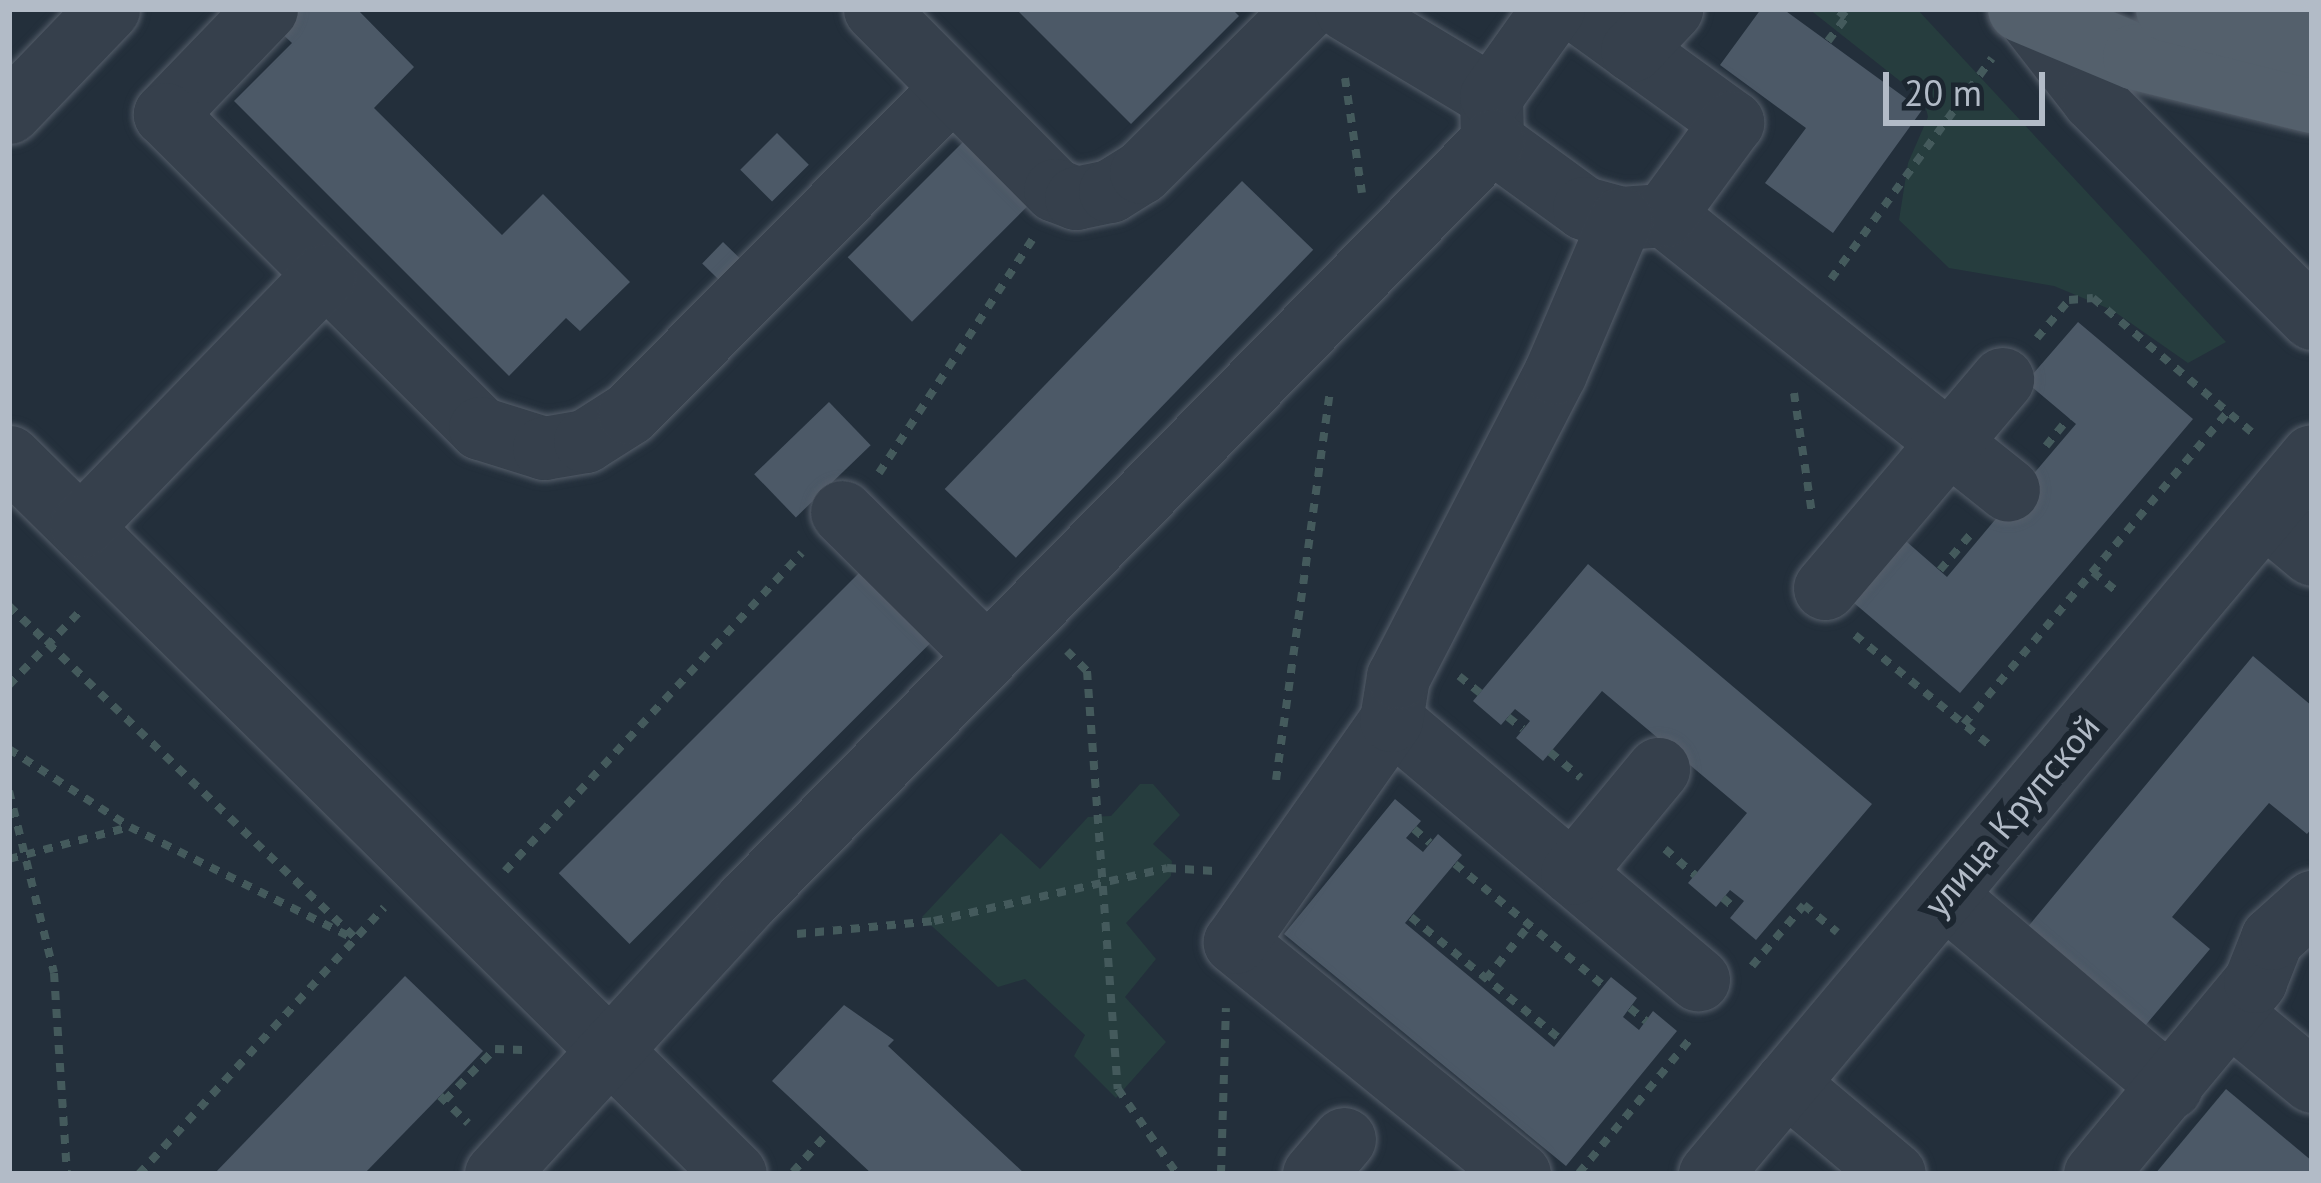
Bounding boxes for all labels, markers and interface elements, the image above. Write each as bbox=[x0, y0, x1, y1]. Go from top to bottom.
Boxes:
scale bar bbox=[1889, 48, 2051, 122]
text: 20 m bbox=[1904, 69, 1982, 116]
street label: улица Крупской bbox=[1914, 705, 2108, 925]

